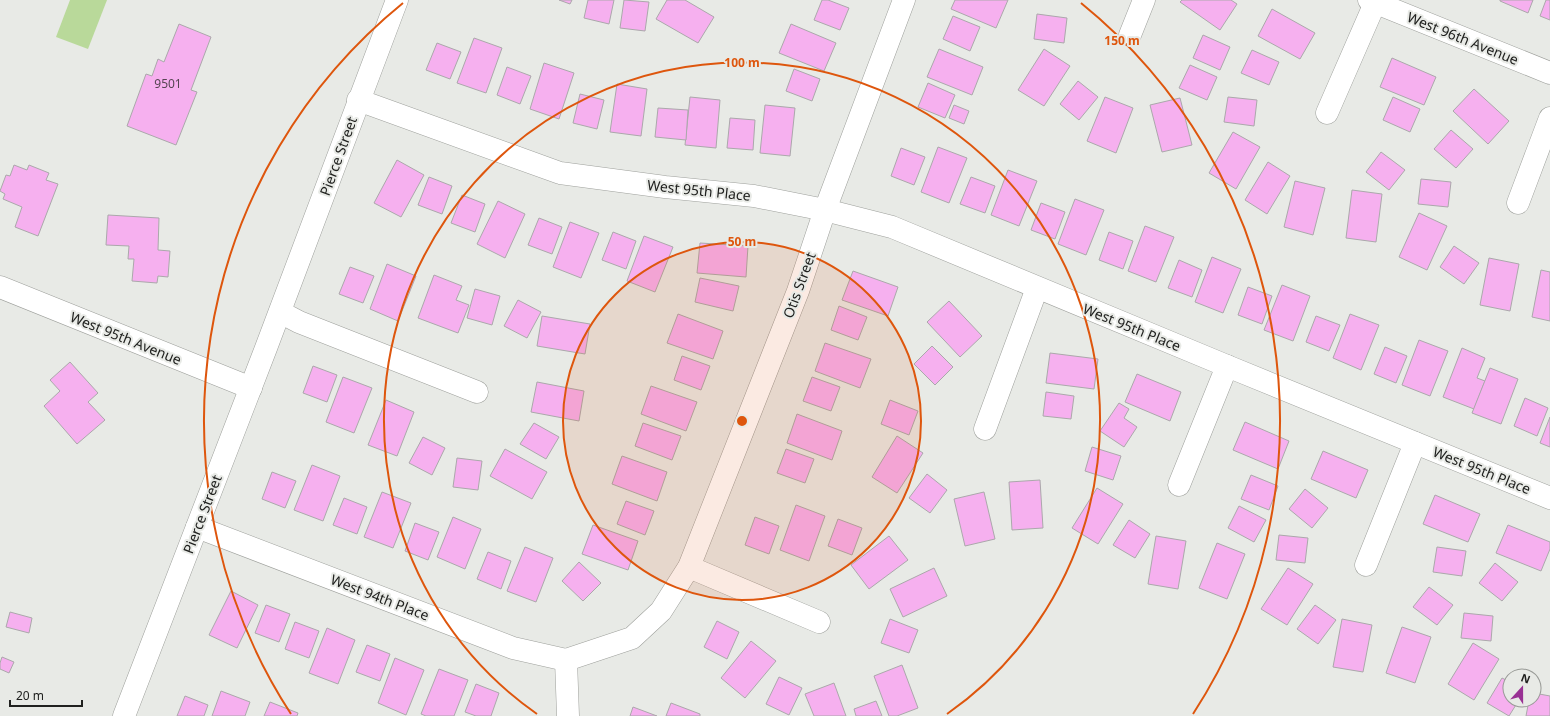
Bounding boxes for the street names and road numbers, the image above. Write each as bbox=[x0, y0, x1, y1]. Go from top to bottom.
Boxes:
street label: West 96th Avenue bbox=[1404, 7, 1522, 69]
street label: Pierce Street bbox=[315, 114, 361, 198]
street label: West 95th Place bbox=[646, 175, 752, 205]
street label: Otis Street bbox=[778, 249, 820, 321]
street label: West 95th Place bbox=[1080, 299, 1184, 355]
street label: West 95th Avenue bbox=[67, 307, 185, 369]
street label: West 95th Place bbox=[1430, 442, 1534, 498]
street label: Pierce Street bbox=[178, 472, 226, 556]
street label: West 94th Place bbox=[328, 570, 432, 625]

